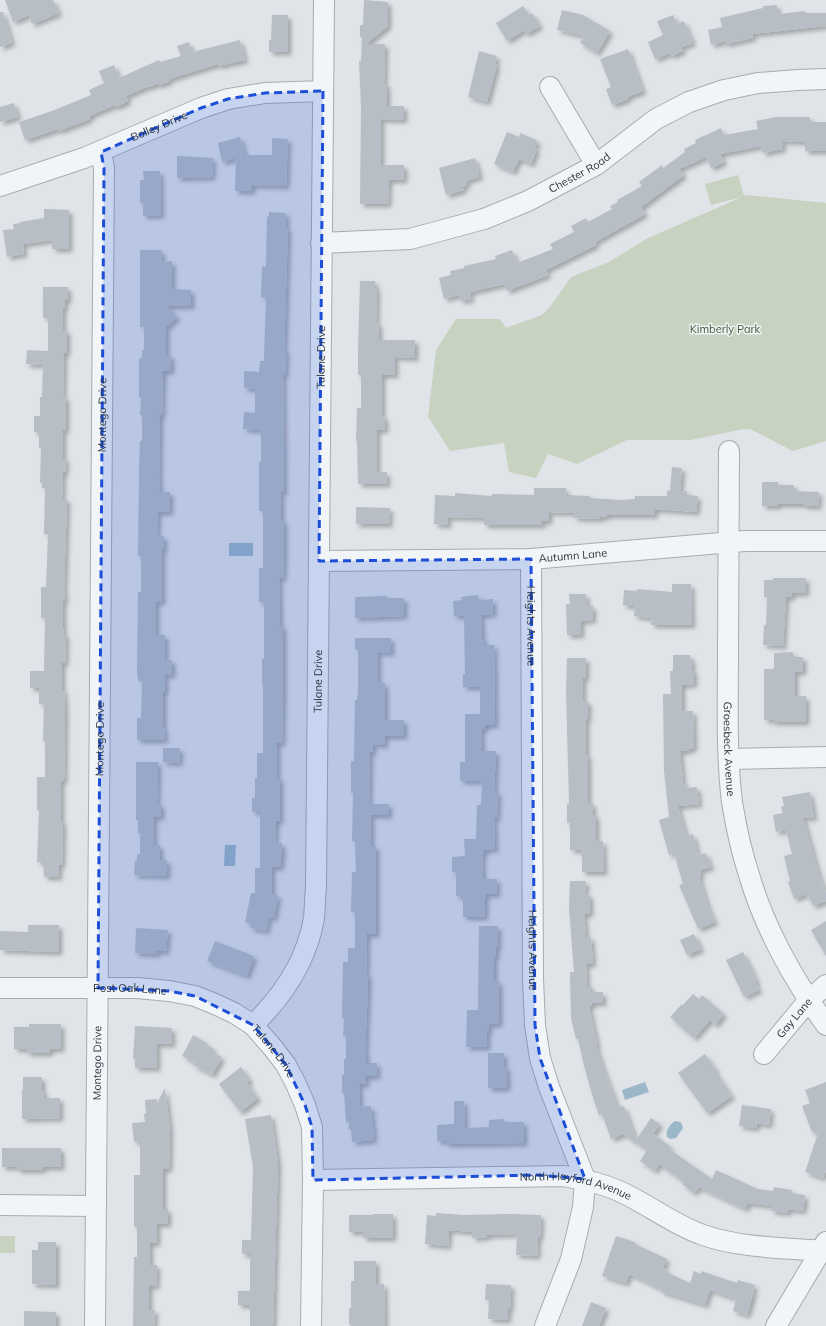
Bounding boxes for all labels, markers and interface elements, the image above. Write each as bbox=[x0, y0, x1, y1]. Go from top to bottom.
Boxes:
street label: Bolley Drive bbox=[128, 108, 189, 144]
street label: Chester Road bbox=[546, 150, 613, 196]
park label: Kimberly Park bbox=[690, 322, 760, 336]
street label: Tulane Drive bbox=[313, 326, 328, 389]
street label: Montego Drive bbox=[95, 378, 109, 452]
street label: Autumn Lane bbox=[538, 546, 608, 565]
street label: Heights Avenue bbox=[524, 586, 539, 666]
street label: Tulane Drive bbox=[311, 650, 325, 713]
street label: Montego Drive bbox=[92, 702, 107, 776]
street label: Groesbeck Avenue bbox=[721, 702, 738, 797]
street label: Heights Avenue bbox=[526, 910, 541, 991]
street label: Post Oak Lane bbox=[93, 981, 168, 998]
street label: Gay Lane bbox=[773, 995, 815, 1041]
street label: Tulane Drive bbox=[249, 1022, 298, 1080]
street label: Montego Drive bbox=[90, 1026, 104, 1100]
street label: North Hayford Avenue bbox=[520, 1169, 634, 1203]

